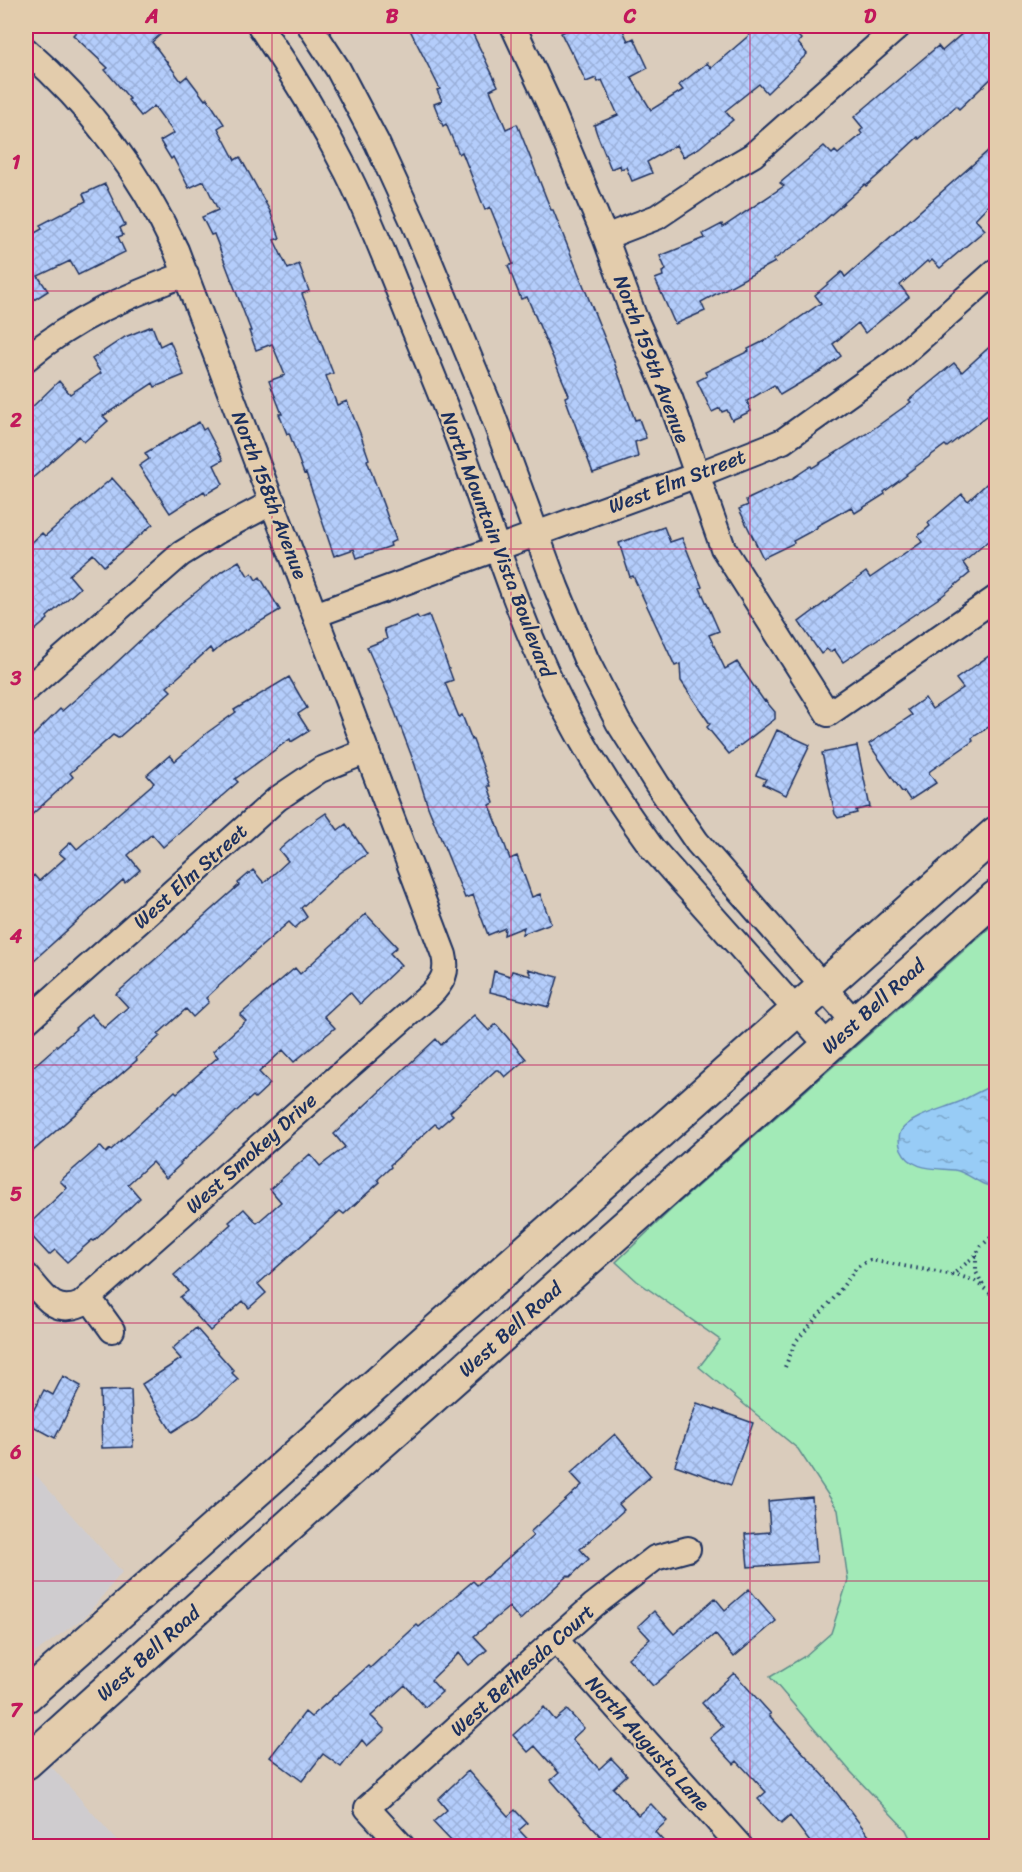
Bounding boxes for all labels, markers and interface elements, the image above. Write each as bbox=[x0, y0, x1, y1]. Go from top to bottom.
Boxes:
text: A bbox=[144, 0, 159, 34]
text: B bbox=[386, 0, 399, 34]
text: C bbox=[623, 0, 637, 34]
text: D bbox=[864, 0, 877, 34]
text: 1 bbox=[12, 145, 21, 180]
street label: North 159th Avenue bbox=[603, 270, 700, 449]
text: 2 bbox=[9, 403, 22, 438]
street label: North 158th Avenue bbox=[221, 406, 318, 585]
street label: North Mountain Vista Boulevard bbox=[431, 406, 565, 684]
street label: West Elm Street bbox=[603, 439, 751, 524]
text: 3 bbox=[10, 661, 22, 696]
street label: West Elm Street bbox=[125, 815, 256, 938]
text: 4 bbox=[9, 919, 23, 954]
street label: West Bell Road bbox=[813, 949, 935, 1063]
street label: West Smokey Drive bbox=[177, 1084, 325, 1223]
text: 5 bbox=[10, 1177, 22, 1212]
street label: West Bell Road bbox=[450, 1272, 572, 1386]
text: 6 bbox=[9, 1435, 22, 1470]
street label: West Bethesda Court bbox=[442, 1595, 603, 1745]
street label: West Bell Road bbox=[88, 1596, 210, 1710]
street label: North Augusta Lane bbox=[577, 1667, 719, 1820]
text: 7 bbox=[10, 1693, 23, 1728]

